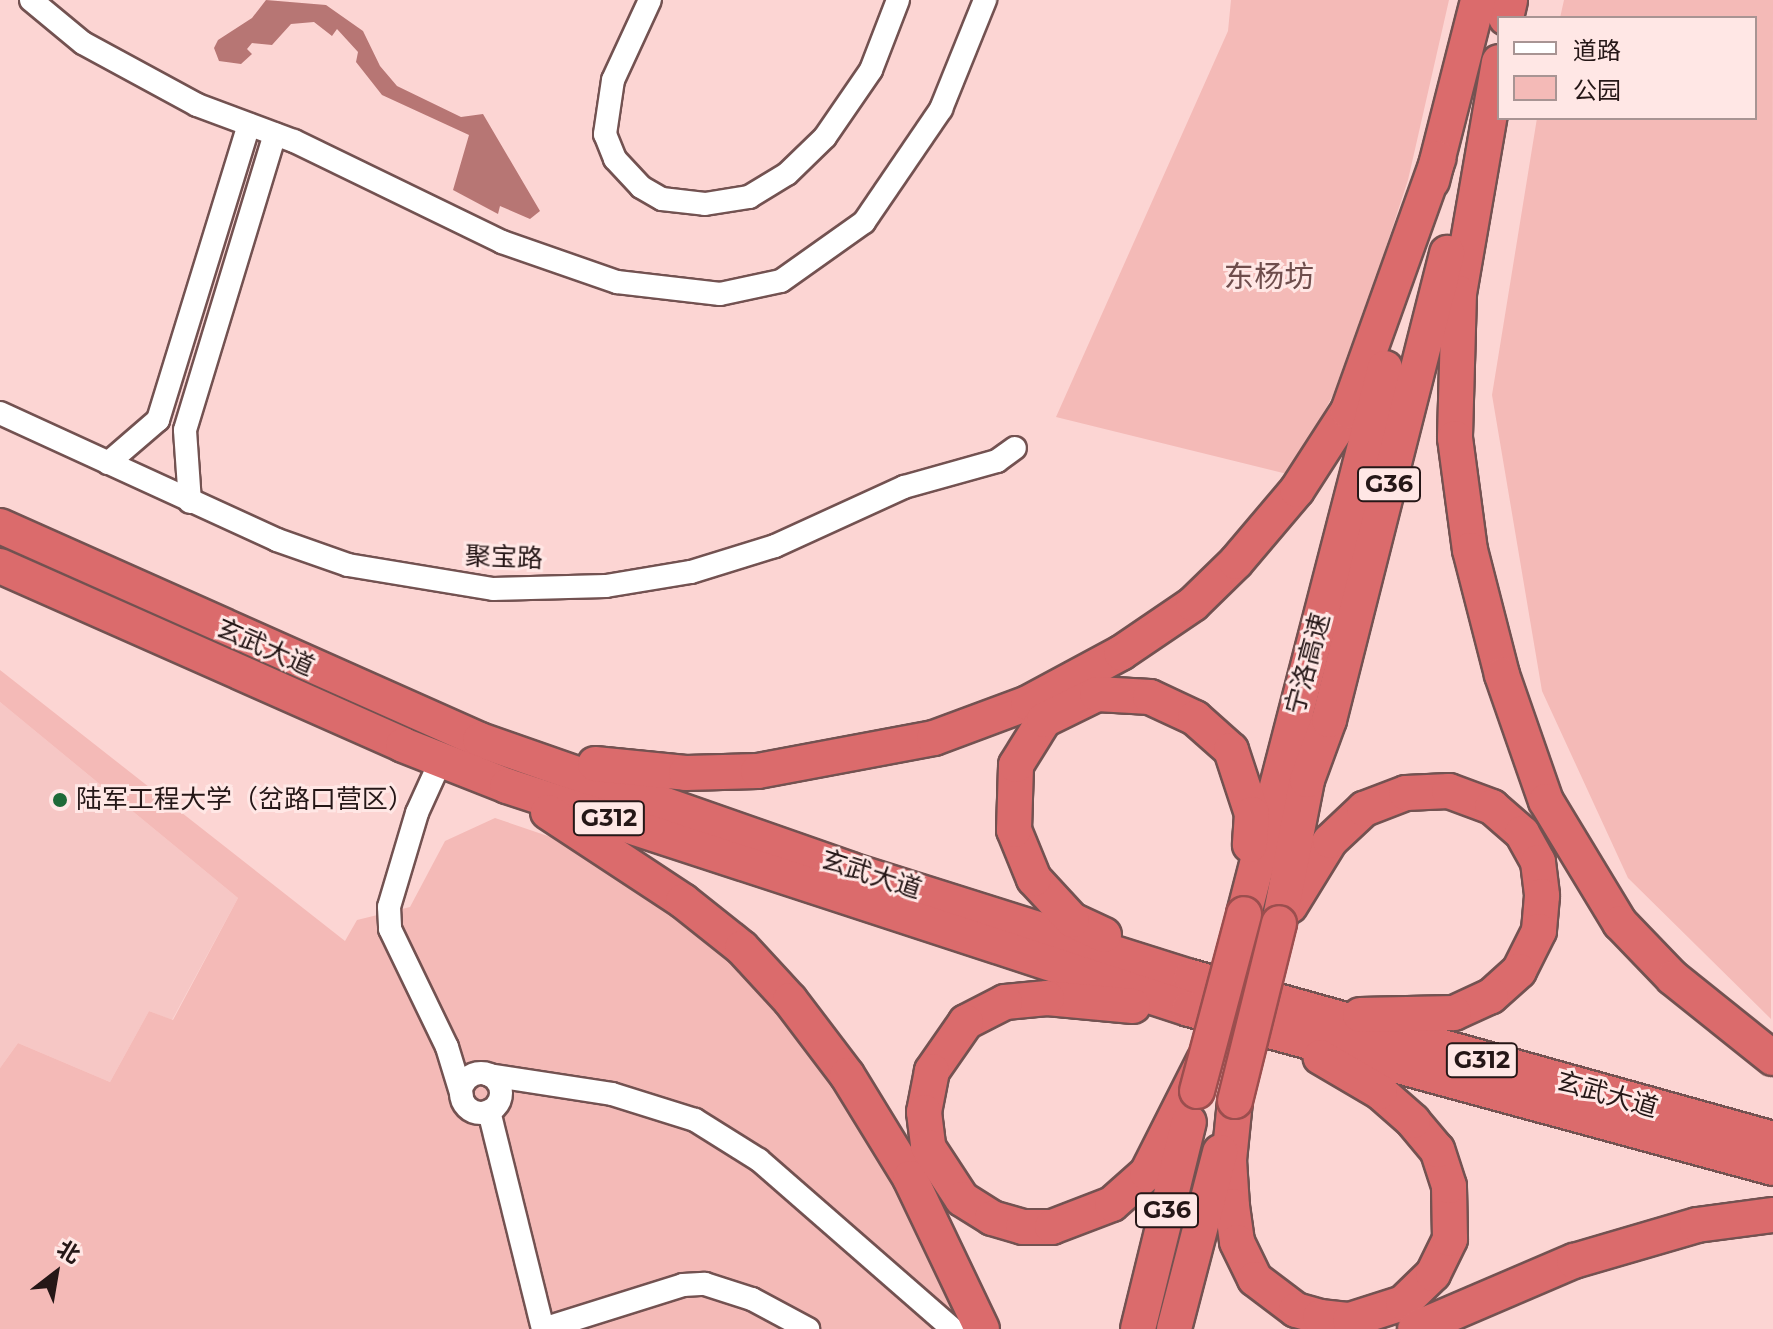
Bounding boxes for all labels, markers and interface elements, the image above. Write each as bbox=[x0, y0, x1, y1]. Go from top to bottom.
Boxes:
legend bbox=[1497, 16, 1757, 120]
text: 道路 bbox=[1573, 36, 1621, 65]
text: 公园 bbox=[1573, 76, 1621, 105]
district label: 东杨坊 bbox=[1224, 259, 1314, 295]
road number: G36 bbox=[1357, 464, 1421, 504]
street label: 聚宝路 bbox=[464, 541, 544, 575]
street label: 宁洛高速 bbox=[1279, 610, 1337, 718]
street label: 玄武大道 bbox=[211, 613, 319, 683]
place label: 陆军工程大学（岔路口营区） bbox=[76, 784, 414, 816]
marker: 陆军工程大学（岔路口营区） bbox=[51, 791, 69, 809]
road number: G312 bbox=[571, 798, 647, 838]
street label: 玄武大道 bbox=[817, 844, 925, 906]
road number: G312 bbox=[1444, 1040, 1520, 1080]
street label: 玄武大道 bbox=[1553, 1066, 1661, 1124]
road number: G36 bbox=[1135, 1190, 1199, 1230]
north arrow bbox=[16, 1233, 96, 1313]
text: 北 bbox=[52, 1235, 85, 1269]

